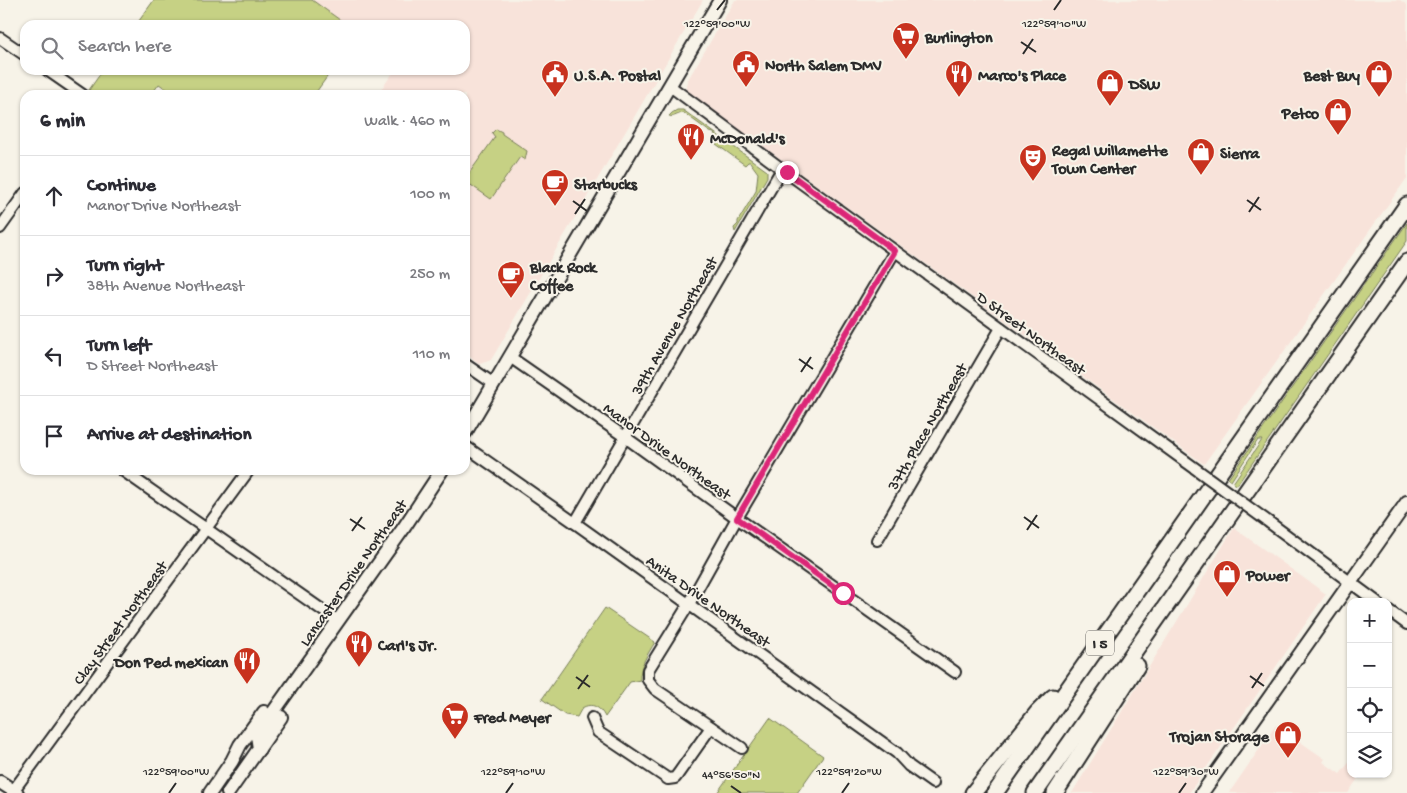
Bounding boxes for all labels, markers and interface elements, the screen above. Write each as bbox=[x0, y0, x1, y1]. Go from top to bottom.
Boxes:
text: 122°59'00"W bbox=[683, 18, 750, 32]
text: 122°59'10"W bbox=[1021, 18, 1086, 32]
search box bbox=[20, 20, 470, 75]
supermarket icon: Burlington bbox=[891, 21, 921, 60]
place label: Burlington bbox=[924, 30, 993, 49]
icon: search bbox=[38, 34, 66, 62]
text: Search here bbox=[78, 36, 172, 59]
public building icon: North Salem DMV bbox=[731, 49, 761, 88]
place label: North Salem DMV bbox=[765, 58, 882, 77]
public building icon: U.S.A. Postal bbox=[540, 59, 570, 98]
restaurant icon: Marco's Place bbox=[944, 59, 974, 98]
shop icon: Best Buy bbox=[1364, 59, 1394, 98]
place label: U.S.A. Postal bbox=[574, 68, 661, 87]
place label: Marco's Place bbox=[978, 68, 1067, 87]
shop icon: DSW bbox=[1095, 68, 1125, 107]
place label: Best Buy bbox=[1303, 68, 1360, 87]
place label: DSW bbox=[1127, 77, 1161, 96]
shop icon: Petco bbox=[1323, 97, 1353, 136]
place label: Petco bbox=[1281, 106, 1320, 125]
text: 6 min bbox=[40, 110, 85, 135]
text: Walk · 460 m bbox=[364, 113, 450, 132]
restaurant icon: McDonald's bbox=[676, 122, 706, 161]
place label: McDonald's bbox=[710, 131, 786, 150]
shop icon: Sierra bbox=[1186, 137, 1216, 176]
theatre icon: Regal Willamette Town Center bbox=[1018, 143, 1048, 182]
place label: Regal Willamette Town Center bbox=[1050, 143, 1169, 180]
place label: Sierra bbox=[1220, 146, 1260, 165]
route end bbox=[776, 161, 799, 184]
cafe icon: Starbucks bbox=[540, 168, 570, 207]
text: Continue bbox=[87, 175, 156, 198]
place label: Starbucks bbox=[574, 177, 638, 196]
icon: ahead bbox=[40, 182, 68, 210]
text: 100 m bbox=[410, 186, 450, 205]
text: Manor Drive Northeast bbox=[87, 198, 240, 217]
street label: 39th Avenue Northeast bbox=[628, 253, 724, 400]
text: Turn right bbox=[87, 255, 163, 278]
cafe icon: Black Rock Coffee bbox=[496, 260, 526, 299]
place label: Black Rock Coffee bbox=[529, 260, 598, 297]
icon: right bbox=[40, 262, 68, 290]
text: 250 m bbox=[410, 266, 450, 285]
text: 38th Avenue Northeast bbox=[87, 278, 244, 297]
street label: D Street Northeast bbox=[971, 288, 1089, 382]
text: Turn left bbox=[87, 335, 151, 358]
icon: left bbox=[40, 342, 68, 370]
text: 110 m bbox=[413, 346, 450, 365]
text: D Street Northeast bbox=[87, 358, 217, 377]
street label: 37th Place Northeast bbox=[884, 360, 974, 495]
street label: Manor Drive Northeast bbox=[598, 400, 735, 506]
icon: arrive bbox=[40, 422, 68, 450]
text: Arrive at destination bbox=[87, 424, 251, 447]
street label: Lancaster Drive Northeast bbox=[297, 496, 414, 651]
street label: Anita Drive Northeast bbox=[641, 553, 774, 654]
street label: Clay Street Northeast bbox=[71, 557, 174, 690]
shop icon: Power bbox=[1212, 559, 1242, 598]
place label: Power bbox=[1245, 568, 1292, 587]
route start bbox=[832, 582, 855, 605]
map controls bbox=[1347, 598, 1392, 778]
button: + bbox=[1347, 598, 1392, 643]
restaurant icon: Carl's Jr. bbox=[344, 629, 374, 668]
road number: I 5 bbox=[1086, 630, 1114, 656]
place label: Carl's Jr. bbox=[377, 638, 438, 657]
button: − bbox=[1347, 643, 1392, 688]
restaurant icon: Don Ped mexican bbox=[232, 646, 262, 685]
place label: Don Ped mexican bbox=[112, 655, 228, 674]
button: locate bbox=[1347, 688, 1392, 733]
supermarket icon: Fred Meyer bbox=[440, 701, 470, 740]
place label: Fred Meyer bbox=[473, 710, 553, 729]
shop icon: Trojan Storage bbox=[1273, 720, 1303, 759]
place label: Trojan Storage bbox=[1168, 729, 1270, 748]
button: layers bbox=[1347, 733, 1392, 778]
text: 122°59'00"W bbox=[142, 766, 209, 780]
text: 122°59'10"W bbox=[480, 766, 545, 780]
text: 122°59'20"W bbox=[815, 766, 882, 780]
text: 122°59'30"W bbox=[1152, 766, 1219, 780]
text: 44°56'50"N bbox=[702, 769, 760, 783]

